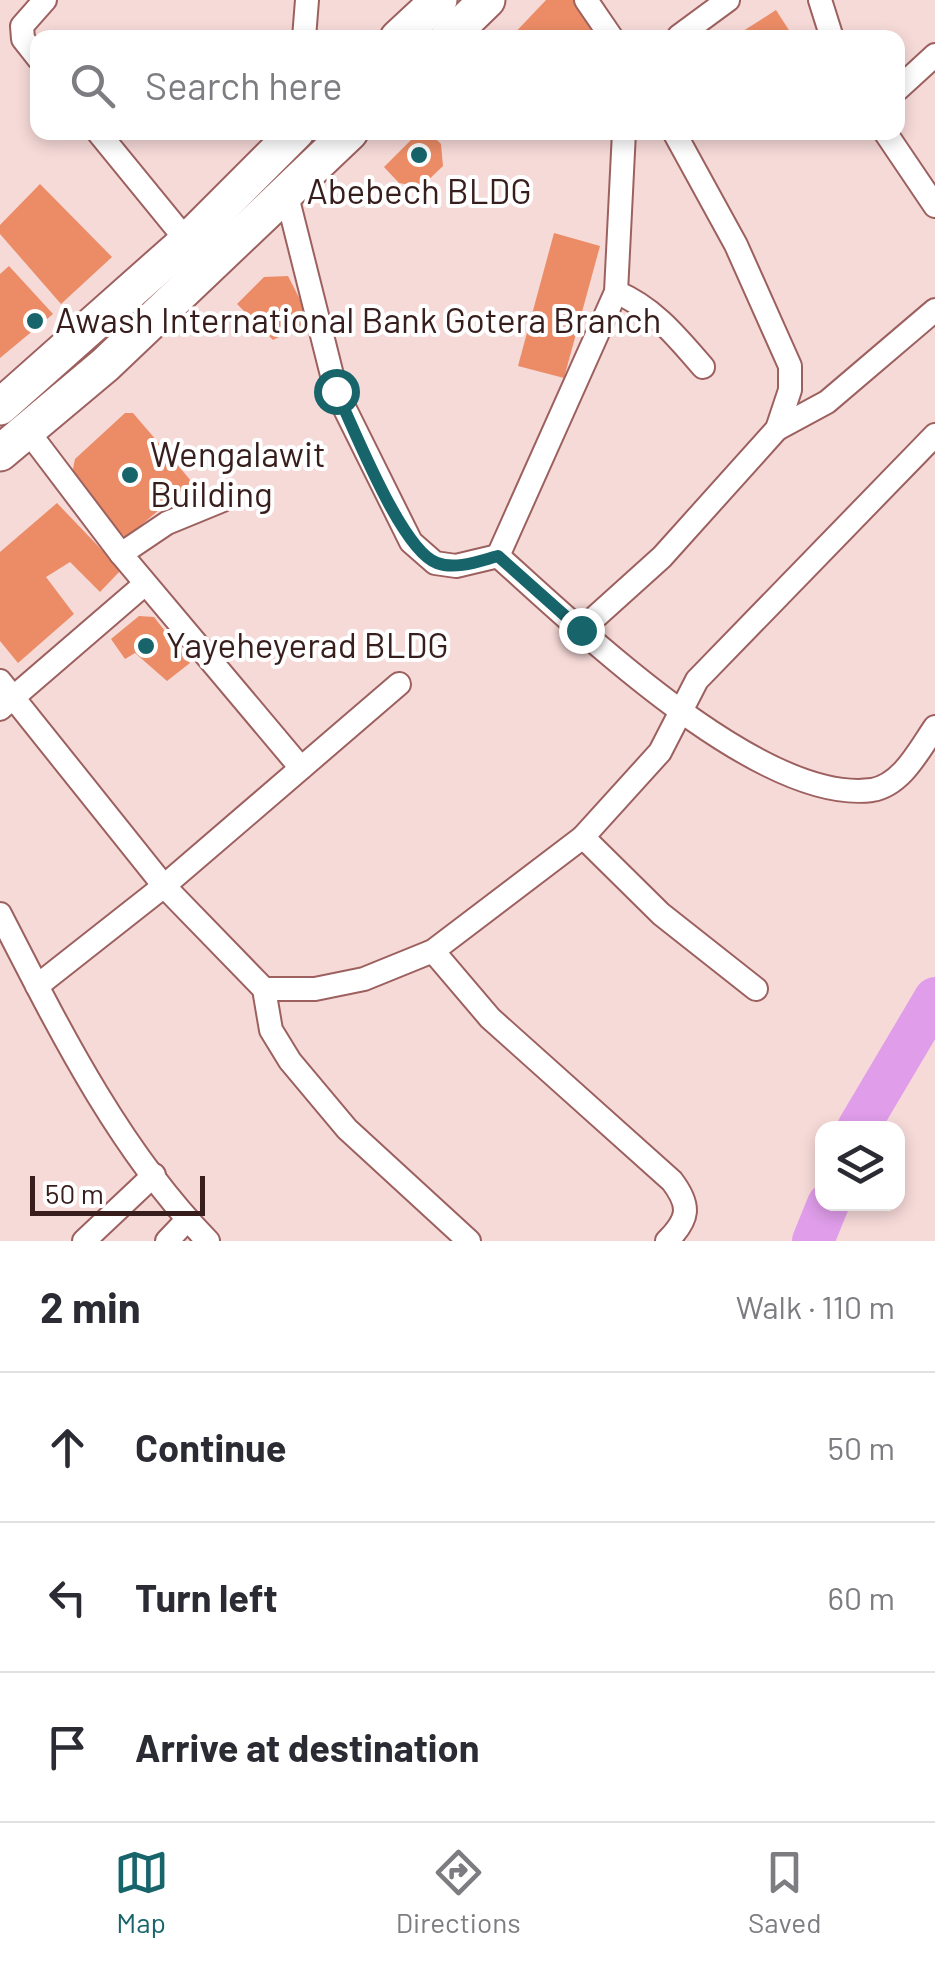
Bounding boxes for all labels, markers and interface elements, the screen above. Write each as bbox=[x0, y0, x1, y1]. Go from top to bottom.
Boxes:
search box bbox=[30, 30, 905, 140]
icon: search bbox=[65, 58, 120, 113]
text: Search here bbox=[145, 62, 343, 108]
marker: Abebech BLDG bbox=[408, 144, 430, 166]
place label: Abebech BLDG bbox=[306, 169, 532, 211]
place label: Awash International Bank Gotera Branch bbox=[55, 298, 661, 340]
marker: Awash International Bank Gotera Branch bbox=[24, 310, 46, 332]
route start bbox=[314, 369, 360, 415]
place label: Wengalawit Building bbox=[150, 432, 326, 514]
marker: Wengalawit Building bbox=[119, 464, 141, 486]
route end bbox=[559, 608, 605, 654]
place label: Yayeheyerad BLDG bbox=[166, 623, 449, 665]
marker: Yayeheyerad BLDG bbox=[135, 635, 157, 657]
map controls bbox=[815, 1121, 905, 1211]
button: layers bbox=[815, 1121, 905, 1211]
scale bar bbox=[30, 1171, 205, 1216]
text: 50 m bbox=[45, 1176, 104, 1210]
text: 2 min bbox=[40, 1281, 141, 1331]
text: Walk · 110 m bbox=[736, 1287, 895, 1325]
icon: ahead bbox=[40, 1420, 95, 1475]
text: Continue bbox=[135, 1424, 286, 1470]
text: 50 m bbox=[828, 1428, 895, 1466]
icon: left bbox=[40, 1570, 95, 1625]
text: Turn left bbox=[135, 1574, 278, 1620]
text: 60 m bbox=[828, 1578, 895, 1616]
icon: arrive bbox=[40, 1720, 95, 1775]
text: Arrive at destination bbox=[135, 1724, 480, 1770]
tab: Map bbox=[114, 1845, 169, 1939]
tab: Directions bbox=[396, 1845, 521, 1939]
tab: Saved bbox=[748, 1845, 821, 1939]

